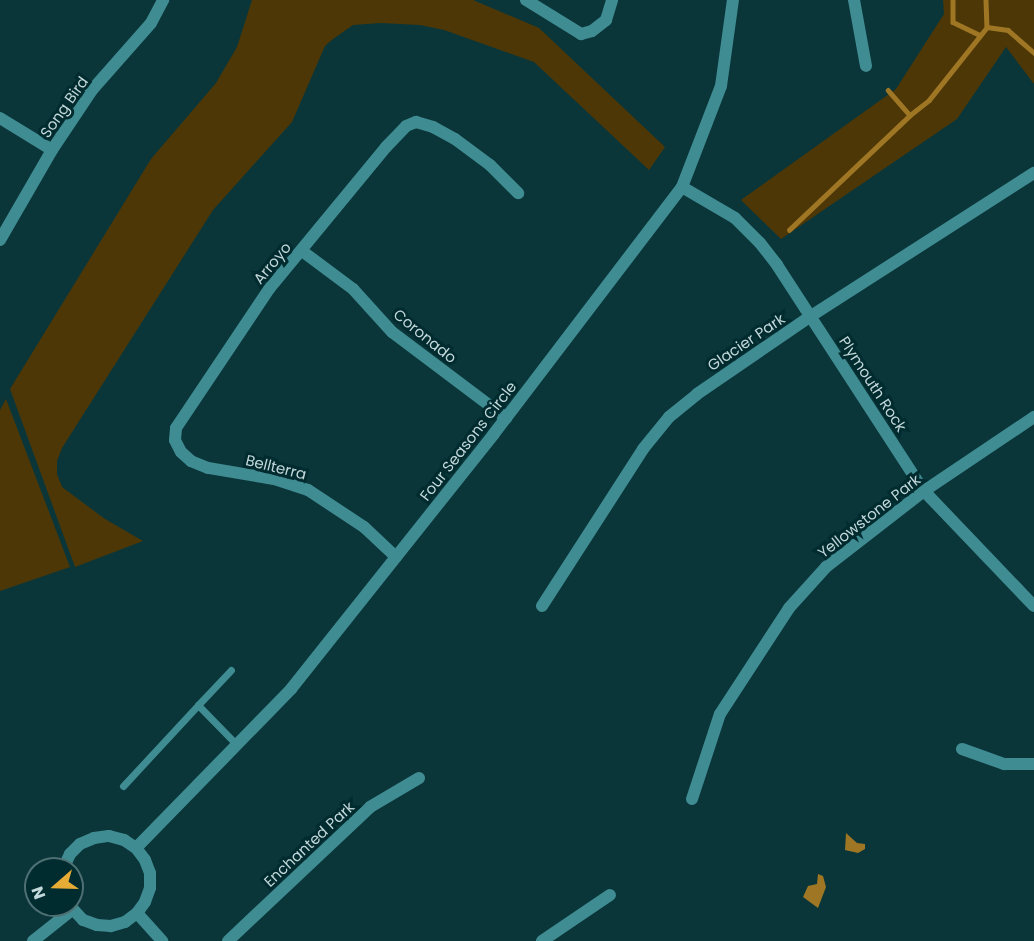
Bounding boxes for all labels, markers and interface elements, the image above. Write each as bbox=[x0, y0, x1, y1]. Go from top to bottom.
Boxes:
street label: Song Bird bbox=[36, 73, 92, 141]
street label: Arroyo bbox=[249, 238, 295, 288]
street label: Coronado bbox=[390, 305, 460, 367]
street label: Glacier Park bbox=[704, 310, 788, 374]
street label: Plymouth Rock bbox=[835, 333, 911, 435]
street label: Four Seasons Circle bbox=[416, 378, 520, 504]
street label: Bellterra bbox=[244, 451, 308, 483]
street label: Yellowstone Park bbox=[814, 470, 924, 562]
street label: Enchanted Park bbox=[260, 798, 358, 890]
north arrow bbox=[24, 857, 84, 917]
text: N bbox=[26, 883, 51, 902]

